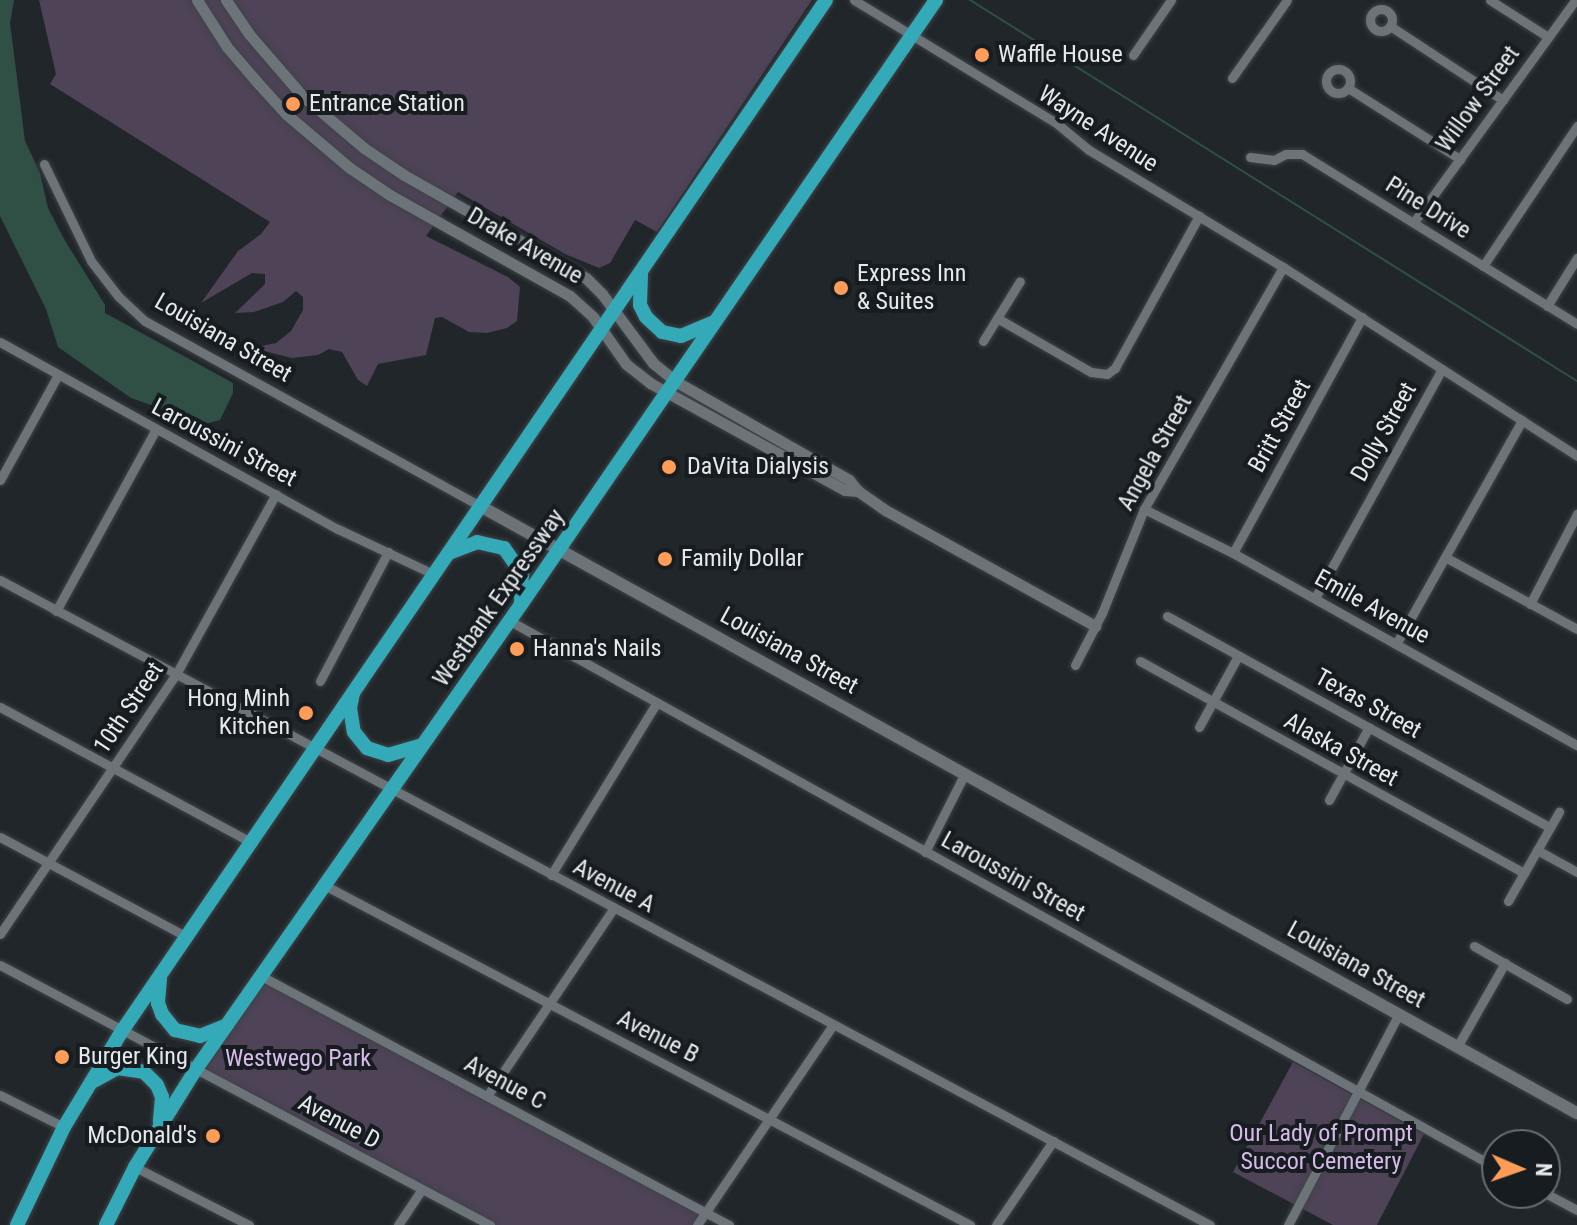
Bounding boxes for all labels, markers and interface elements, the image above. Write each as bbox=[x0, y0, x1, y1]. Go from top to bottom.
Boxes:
street label: Willow Street bbox=[1430, 40, 1526, 158]
place label: Waffle House bbox=[998, 41, 1123, 69]
marker: Waffle House bbox=[973, 46, 991, 64]
street label: Wayne Avenue bbox=[1033, 80, 1163, 178]
place label: Entrance Station bbox=[309, 90, 465, 118]
marker: Entrance Station bbox=[284, 95, 302, 113]
street label: Pine Drive bbox=[1380, 171, 1476, 245]
street label: Drake Avenue bbox=[462, 201, 588, 291]
place label: Express Inn & Suites bbox=[857, 260, 966, 316]
marker: Express Inn & Suites bbox=[832, 279, 850, 297]
street label: Louisiana Street bbox=[149, 287, 297, 389]
street label: Britt Street bbox=[1243, 374, 1317, 478]
street label: Dolly Street bbox=[1345, 378, 1423, 486]
street label: Angela Street bbox=[1112, 390, 1198, 516]
street label: Laroussini Street bbox=[147, 393, 301, 493]
place label: DaVita Dialysis bbox=[687, 453, 829, 481]
marker: DaVita Dialysis bbox=[658, 456, 680, 478]
street label: Westbank Expressway bbox=[427, 504, 571, 692]
place label: Family Dollar bbox=[681, 545, 804, 573]
marker: Family Dollar bbox=[656, 550, 674, 568]
street label: Emile Avenue bbox=[1310, 564, 1434, 650]
street label: Louisiana Street bbox=[715, 601, 863, 701]
place label: Hanna's Nails bbox=[533, 635, 661, 663]
marker: Hanna's Nails bbox=[508, 640, 526, 658]
street label: 10th Street bbox=[88, 657, 170, 759]
street label: Texas Street bbox=[1310, 663, 1426, 745]
place label: Hong Minh Kitchen bbox=[187, 685, 290, 741]
marker: Hong Minh Kitchen bbox=[297, 704, 315, 722]
street label: Alaska Street bbox=[1279, 707, 1403, 793]
street label: Laroussini Street bbox=[936, 826, 1090, 928]
street label: Avenue A bbox=[568, 853, 660, 919]
street label: Louisiana Street bbox=[1282, 915, 1430, 1015]
street label: Avenue B bbox=[612, 1004, 704, 1070]
place label: Burger King bbox=[78, 1043, 188, 1071]
park label: Westwego Park bbox=[225, 1045, 371, 1073]
marker: Burger King bbox=[53, 1048, 71, 1066]
street label: Avenue C bbox=[459, 1050, 551, 1116]
street label: Avenue D bbox=[293, 1089, 385, 1155]
park label: Our Lady of Prompt Succor Cemetery bbox=[1229, 1120, 1413, 1176]
place label: McDonald's bbox=[87, 1122, 197, 1150]
marker: McDonald's bbox=[204, 1127, 222, 1145]
north arrow bbox=[1481, 1129, 1561, 1209]
text: N bbox=[1531, 1163, 1556, 1177]

